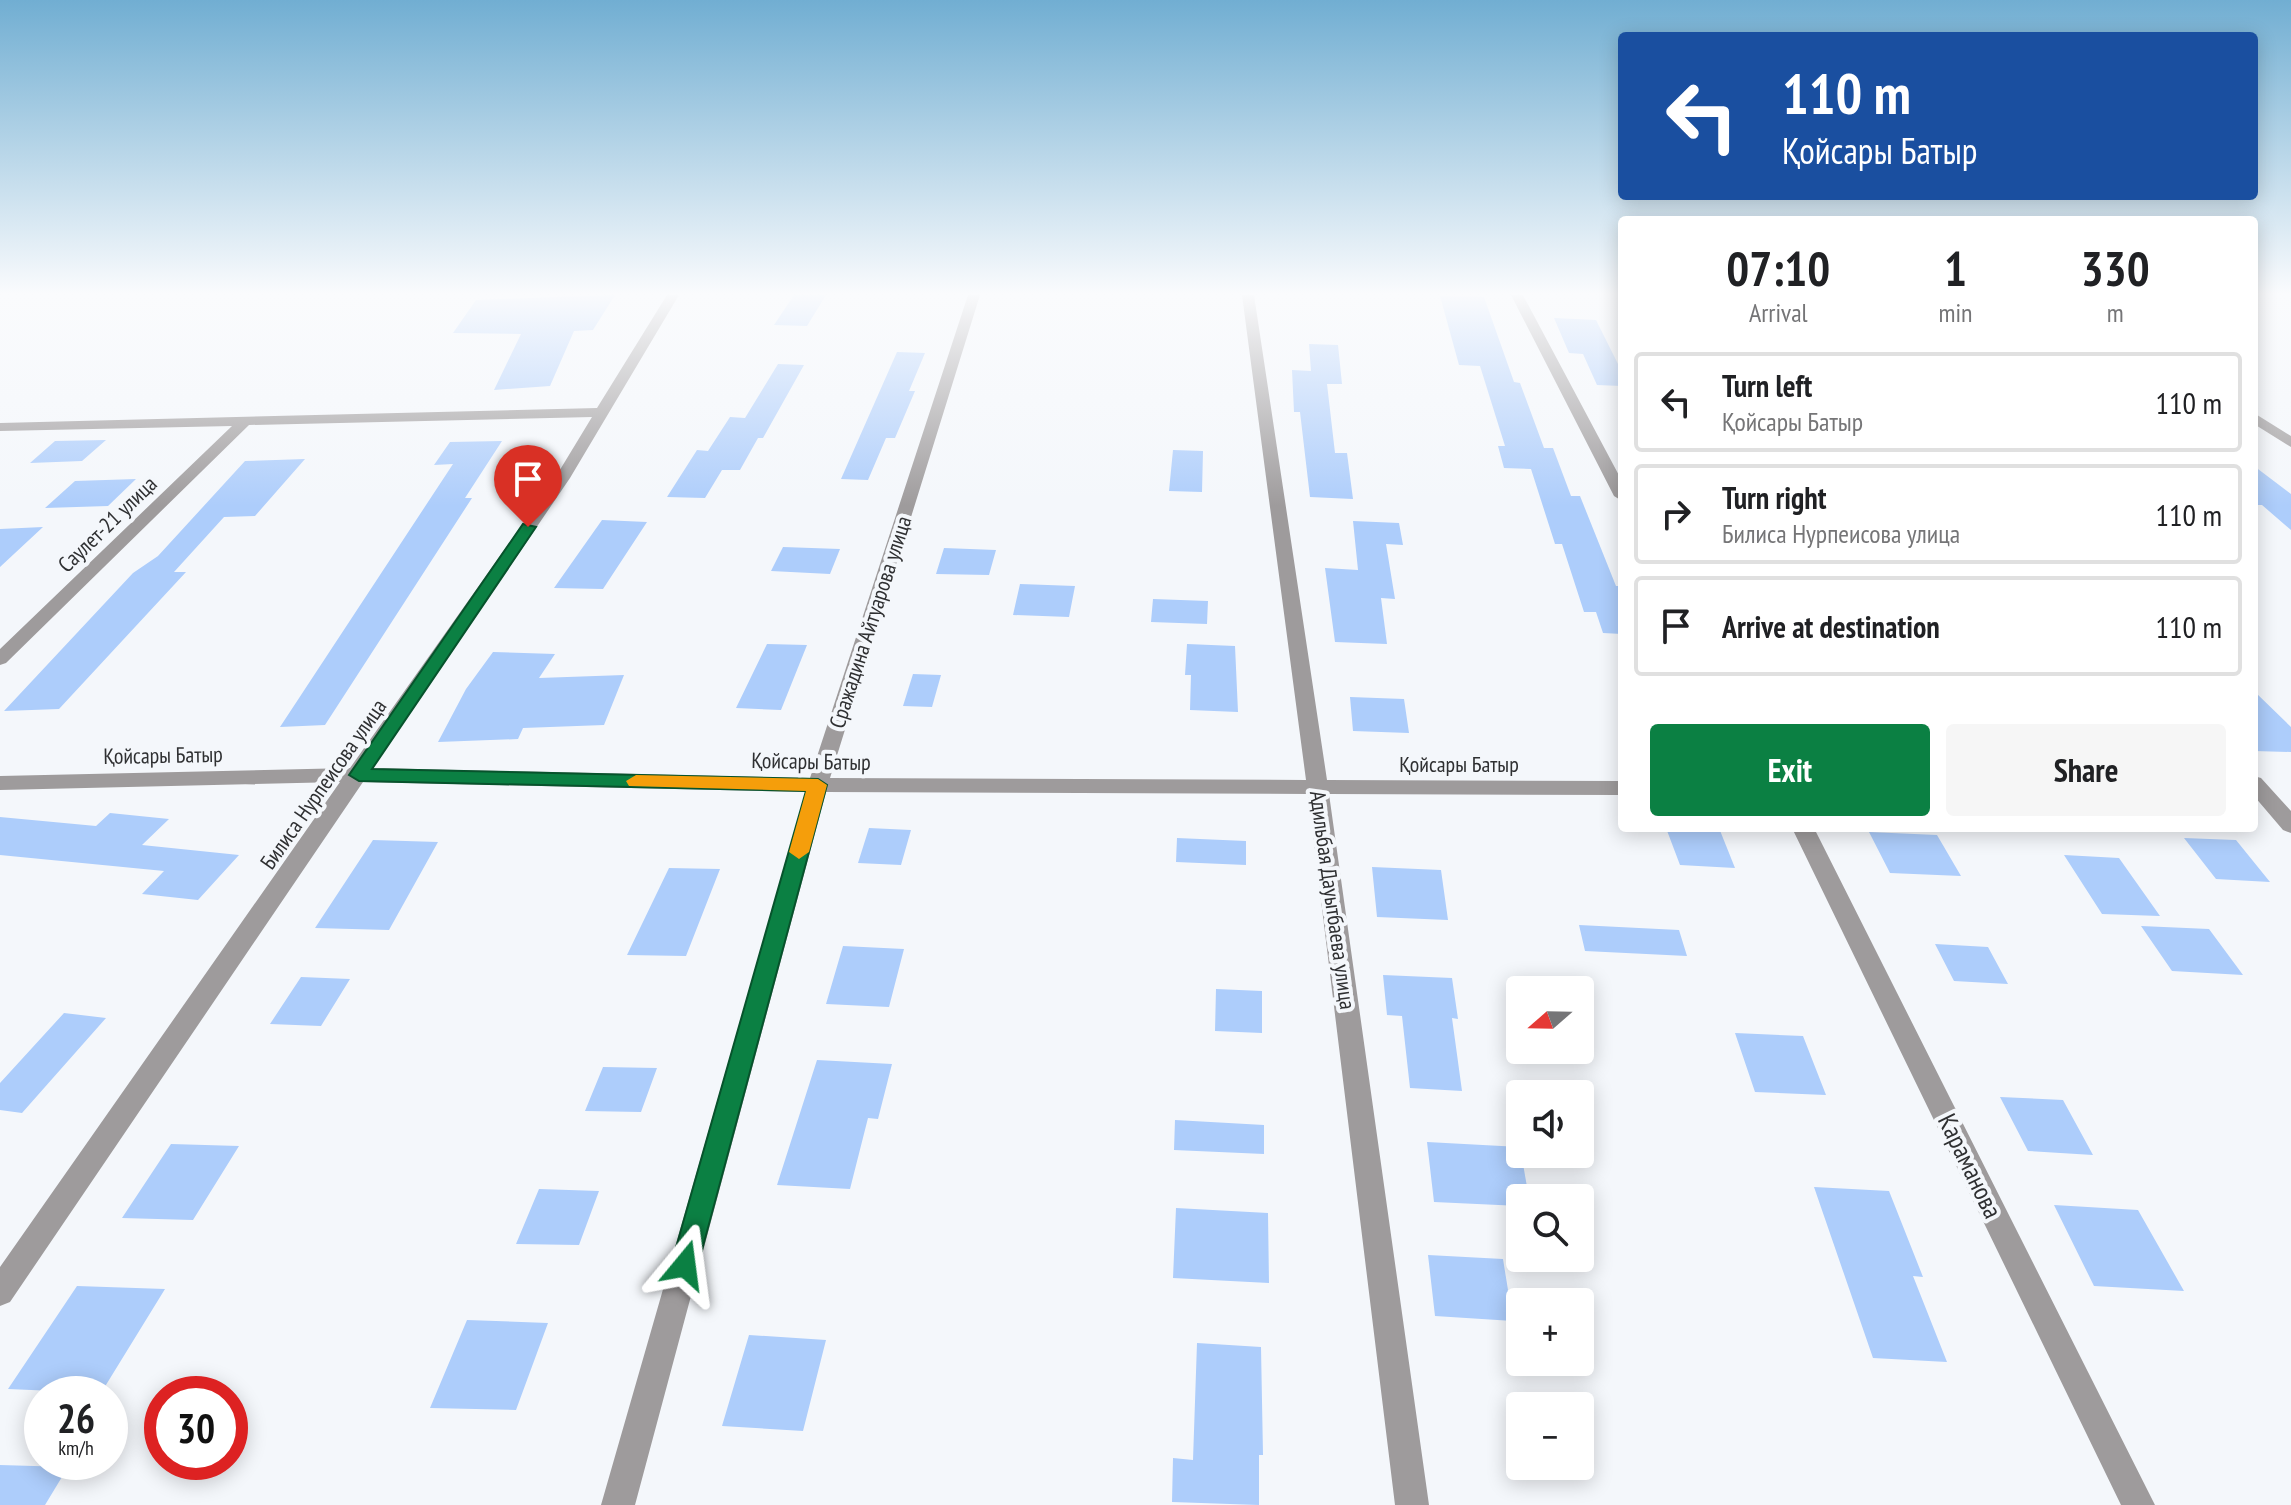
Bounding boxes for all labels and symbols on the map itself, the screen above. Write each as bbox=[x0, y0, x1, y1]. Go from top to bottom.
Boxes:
pin bbox=[494, 445, 562, 527]
street label: Саулет-21 улица bbox=[52, 470, 162, 578]
street label: Сражадина Айтуарова улица bbox=[822, 512, 918, 732]
street label: Билиса Нурпеисова улица bbox=[254, 693, 392, 875]
street label: Қойсары Батыр bbox=[103, 740, 223, 770]
street label: Қойсары Батыр bbox=[751, 746, 871, 776]
street label: Қойсары Батыр bbox=[1399, 750, 1519, 778]
street label: Адильбая Дауытбаева улица bbox=[1304, 789, 1362, 1011]
north arrow bbox=[1506, 976, 1594, 1064]
street label: Караманова bbox=[1931, 1108, 2010, 1223]
position arrow bbox=[643, 1223, 727, 1307]
speed limit sign: 30 bbox=[144, 1376, 248, 1480]

